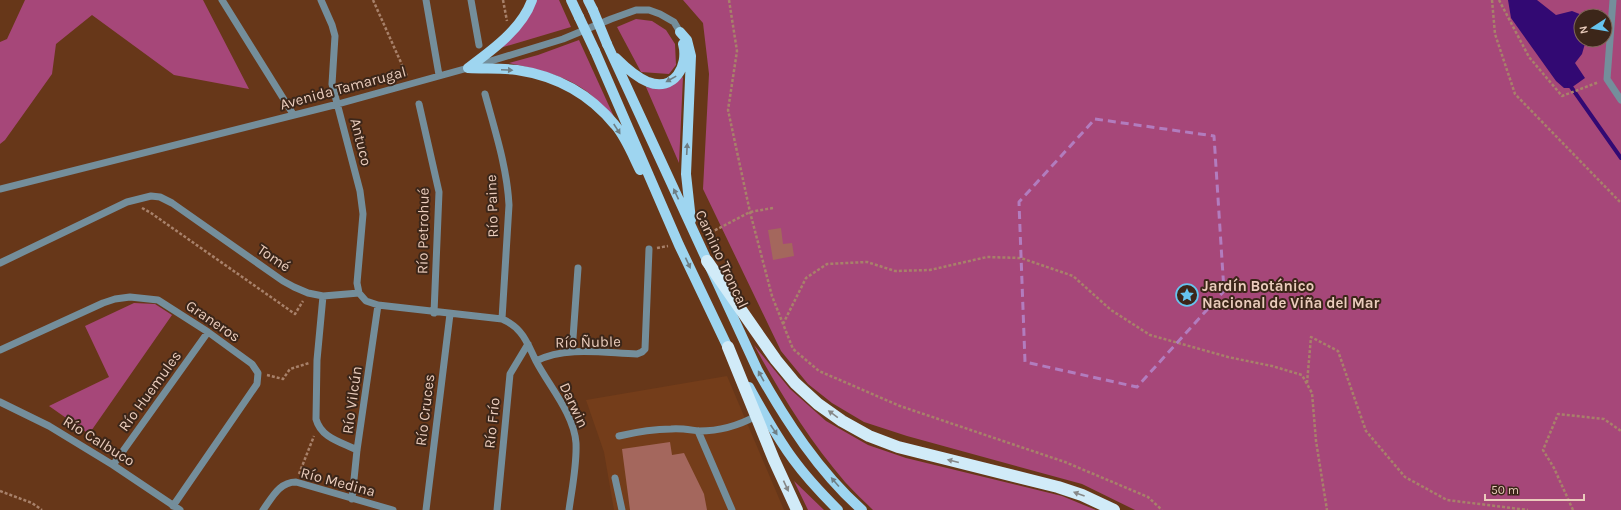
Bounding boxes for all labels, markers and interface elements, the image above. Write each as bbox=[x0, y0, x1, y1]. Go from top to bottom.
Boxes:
north arrow bbox=[1573, 8, 1613, 48]
text: N bbox=[1577, 25, 1591, 35]
street label: Avenida Tamarugal bbox=[278, 62, 408, 114]
one-way arrow bbox=[501, 67, 514, 73]
one-way arrow bbox=[665, 76, 677, 83]
street label: Antuco bbox=[346, 116, 376, 168]
one-way arrow bbox=[614, 123, 621, 135]
one-way arrow bbox=[683, 143, 690, 155]
street label: Río Paine bbox=[482, 174, 502, 238]
street label: Río Petrohué bbox=[413, 188, 433, 274]
one-way arrow bbox=[673, 189, 679, 200]
street label: Camino Troncal bbox=[691, 207, 753, 311]
street label: Tomé bbox=[254, 240, 294, 276]
one-way arrow bbox=[685, 257, 691, 268]
place label: Jardín Botánico Nacional de Viña del Mar bbox=[1202, 277, 1380, 312]
place icon: Jardín Botánico Nacional de Viña del Mar bbox=[1174, 282, 1200, 308]
street label: Graneros bbox=[182, 296, 244, 346]
street label: Río Ñuble bbox=[555, 332, 621, 352]
street label: Río Huemules bbox=[115, 347, 185, 435]
street label: Río Vilcún bbox=[338, 365, 366, 435]
one-way arrow bbox=[757, 370, 764, 382]
street label: Río Cruces bbox=[412, 373, 438, 447]
street label: Darwin bbox=[556, 379, 592, 431]
street label: Río Frío bbox=[480, 397, 504, 449]
one-way arrow bbox=[827, 410, 838, 419]
street label: Río Calbuco bbox=[60, 412, 138, 470]
one-way arrow bbox=[770, 425, 777, 436]
one-way arrow bbox=[947, 458, 959, 464]
street label: Río Medina bbox=[299, 463, 377, 501]
scale bar bbox=[1485, 476, 1584, 502]
one-way arrow bbox=[831, 477, 840, 487]
one-way arrow bbox=[783, 481, 789, 492]
text: 50 m bbox=[1491, 483, 1519, 497]
one-way arrow bbox=[1072, 491, 1084, 497]

